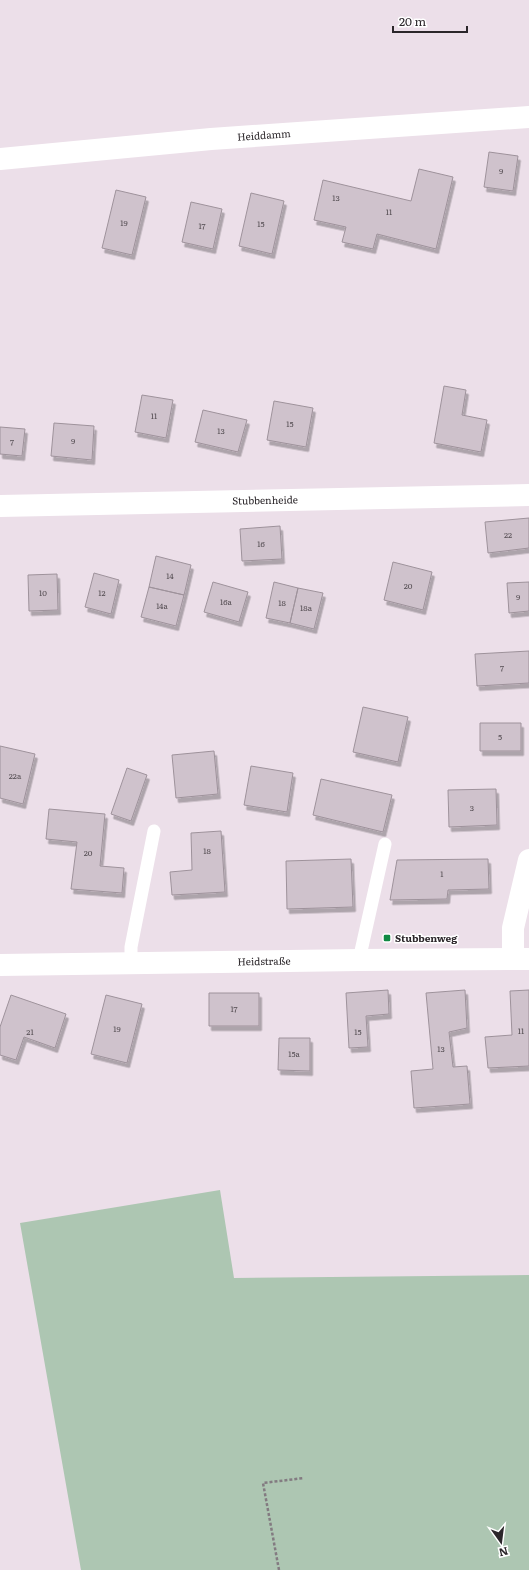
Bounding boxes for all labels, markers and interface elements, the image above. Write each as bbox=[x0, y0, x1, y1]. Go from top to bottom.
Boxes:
scale bar bbox=[393, 8, 467, 34]
text: 20 m bbox=[399, 12, 426, 30]
street label: Heiddamm bbox=[237, 125, 291, 144]
house number: 9 bbox=[499, 165, 503, 176]
house number: 13 bbox=[332, 192, 340, 203]
house number: 11 bbox=[386, 206, 393, 217]
house number: 19 bbox=[120, 217, 128, 228]
house number: 15 bbox=[257, 218, 265, 229]
house number: 17 bbox=[198, 220, 206, 231]
house number: 11 bbox=[151, 410, 158, 421]
house number: 15 bbox=[286, 418, 294, 429]
house number: 13 bbox=[217, 425, 225, 436]
house number: 9 bbox=[71, 435, 75, 446]
house number: 7 bbox=[10, 436, 14, 447]
street label: Stubbenheide bbox=[232, 491, 298, 508]
house number: 22 bbox=[504, 529, 512, 540]
house number: 16 bbox=[257, 538, 265, 549]
house number: 14 bbox=[166, 570, 174, 581]
house number: 20 bbox=[404, 580, 413, 591]
house number: 10 bbox=[39, 587, 47, 598]
house number: 12 bbox=[98, 587, 106, 598]
house number: 9 bbox=[516, 591, 520, 602]
house number: 16a bbox=[220, 596, 233, 607]
house number: 18 bbox=[278, 597, 286, 608]
house number: 14a bbox=[156, 600, 169, 611]
house number: 18a bbox=[300, 602, 313, 613]
house number: 7 bbox=[500, 662, 504, 673]
house number: 5 bbox=[498, 731, 502, 742]
house number: 22a bbox=[9, 770, 22, 781]
house number: 3 bbox=[470, 802, 474, 813]
house number: 18 bbox=[203, 845, 211, 856]
house number: 20 bbox=[84, 847, 93, 858]
house number: 1 bbox=[440, 868, 444, 879]
place label: Stubbenweg bbox=[395, 930, 458, 945]
marker: Stubbenweg bbox=[382, 933, 392, 943]
street label: Heidstraße bbox=[237, 953, 291, 968]
house number: 17 bbox=[230, 1003, 238, 1014]
house number: 19 bbox=[113, 1023, 121, 1034]
house number: 11 bbox=[518, 1025, 525, 1036]
house number: 21 bbox=[26, 1026, 34, 1037]
house number: 15 bbox=[354, 1026, 362, 1037]
house number: 13 bbox=[437, 1043, 445, 1054]
house number: 15a bbox=[288, 1048, 300, 1059]
north arrow bbox=[481, 1522, 521, 1562]
text: N bbox=[497, 1544, 510, 1562]

